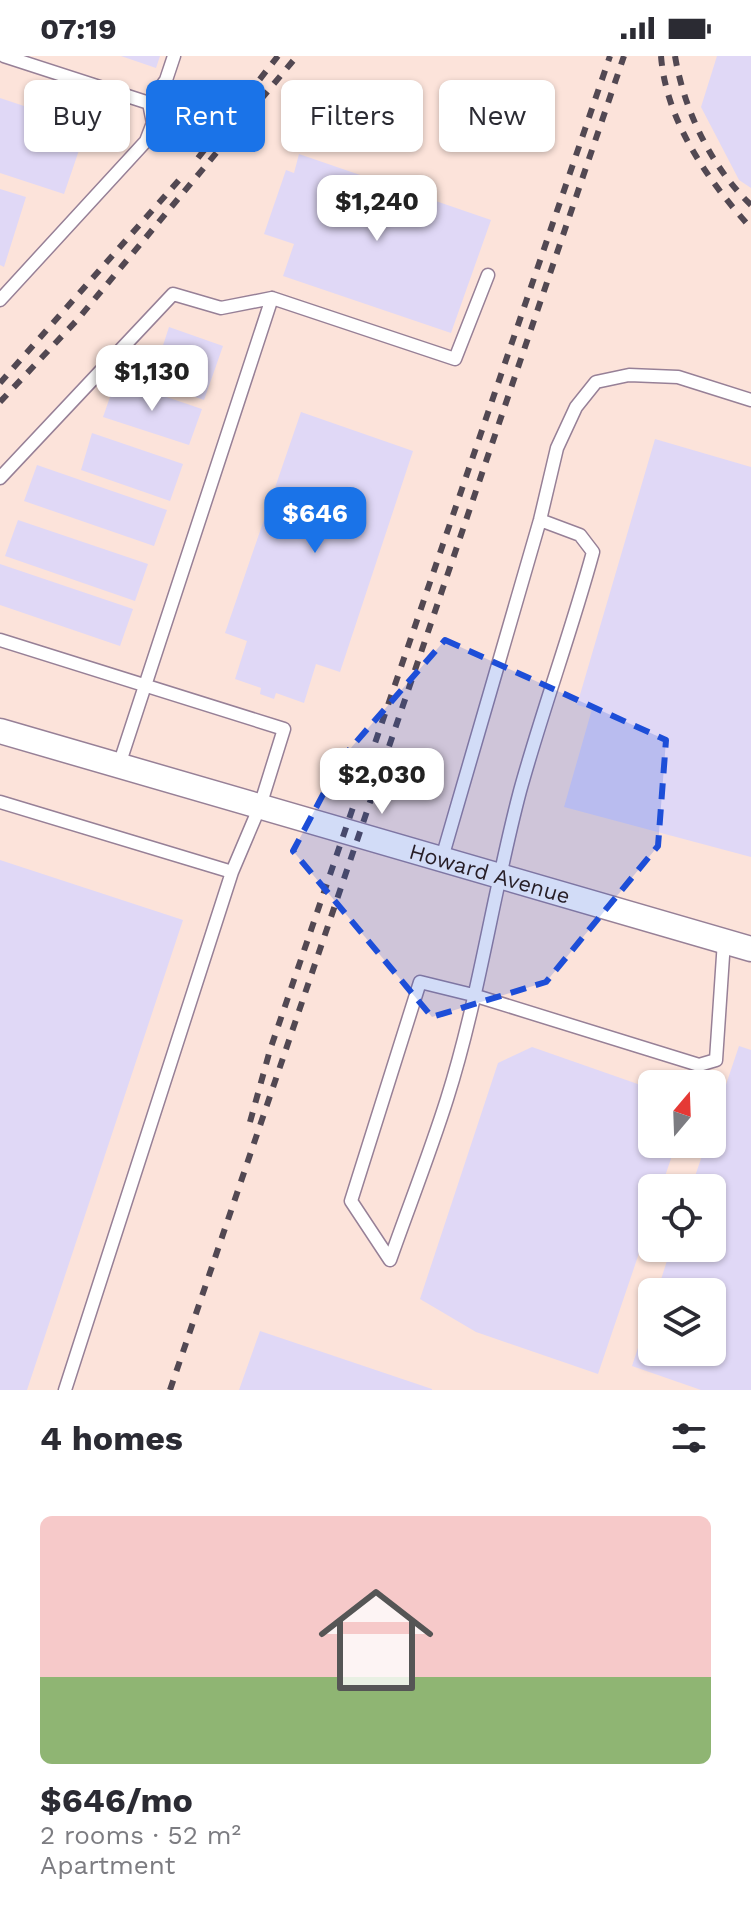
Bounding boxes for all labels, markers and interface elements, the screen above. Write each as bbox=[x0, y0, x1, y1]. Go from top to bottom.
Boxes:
text: 07:19 bbox=[40, 11, 117, 46]
chip: Buy bbox=[24, 80, 130, 152]
chip: Rent bbox=[146, 80, 265, 152]
chip: Filters bbox=[281, 80, 423, 152]
chip: New bbox=[439, 80, 555, 152]
pin: $1,240 bbox=[312, 175, 442, 243]
text: $1,240 bbox=[335, 186, 419, 216]
pin: $1,130 bbox=[87, 345, 217, 413]
text: $1,130 bbox=[114, 356, 190, 386]
pin: $646 bbox=[268, 487, 362, 555]
text: $646 bbox=[282, 498, 348, 528]
pin: $2,030 bbox=[317, 748, 447, 816]
text: $2,030 bbox=[338, 759, 426, 789]
street label: Howard Avenue bbox=[406, 838, 573, 909]
north arrow bbox=[638, 1070, 726, 1158]
map controls bbox=[638, 1070, 726, 1366]
button: locate bbox=[638, 1174, 726, 1262]
button: layers bbox=[638, 1278, 726, 1366]
icon: filters bbox=[667, 1416, 711, 1460]
text: 4 homes bbox=[40, 1418, 183, 1458]
icon: home bbox=[304, 1568, 448, 1712]
text: $646/mo bbox=[40, 1780, 193, 1820]
text: 2 rooms · 52 m² bbox=[40, 1820, 241, 1850]
text: Apartment bbox=[40, 1850, 176, 1880]

